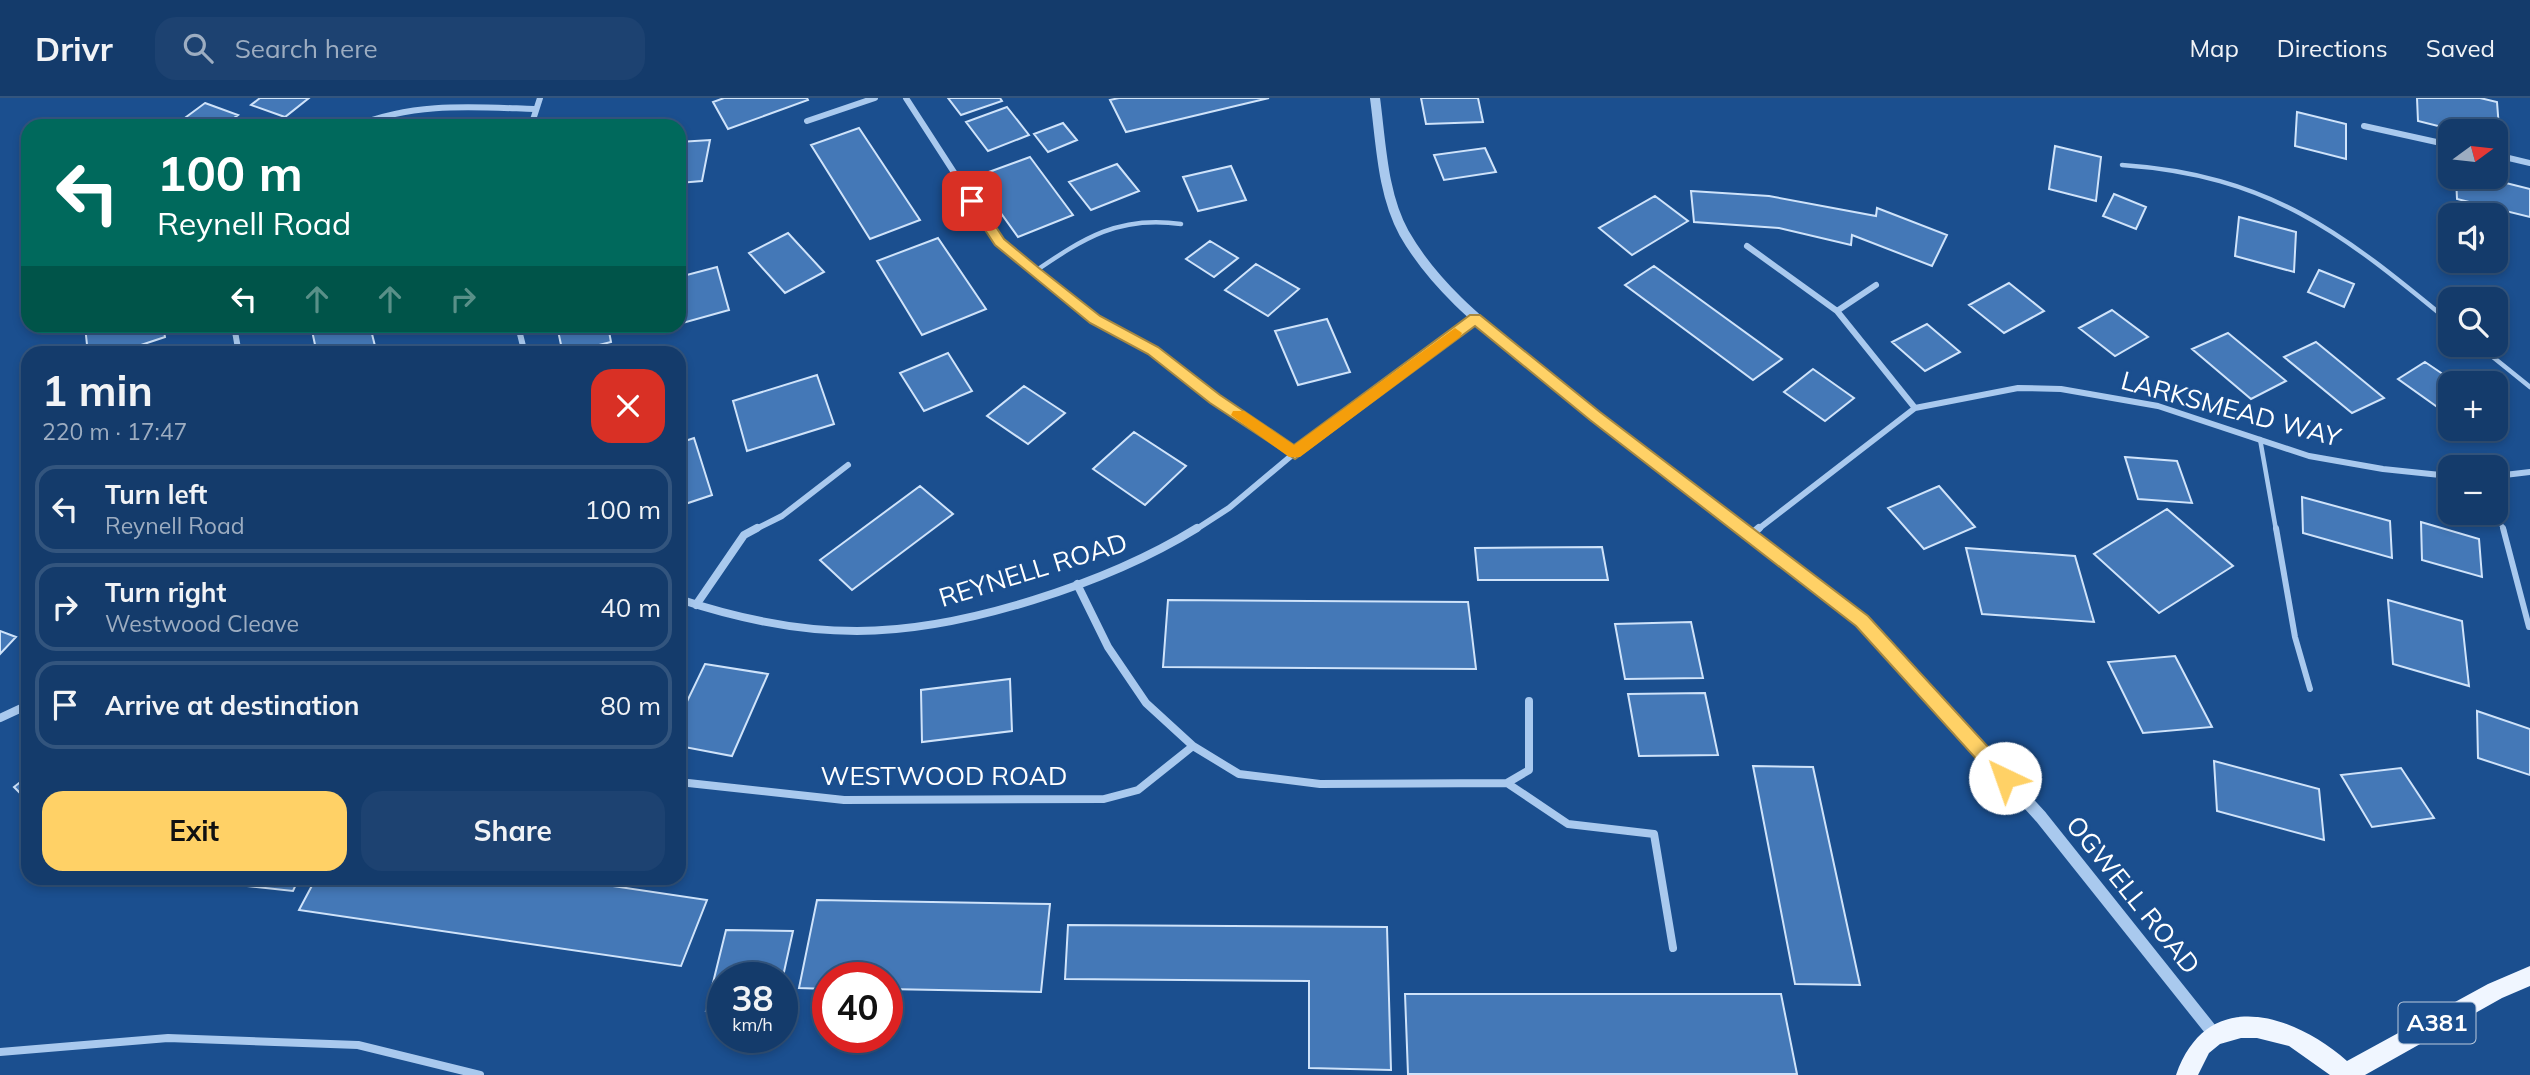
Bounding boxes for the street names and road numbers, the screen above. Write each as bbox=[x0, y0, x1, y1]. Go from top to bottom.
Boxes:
street label: LARKSMEAD WAY bbox=[2118, 363, 2346, 454]
street label: REYNELL ROAD bbox=[935, 525, 1131, 614]
street label: WESTWOOD ROAD bbox=[821, 759, 1067, 792]
street label: OGWELL ROAD bbox=[2059, 809, 2207, 981]
road number: A381 bbox=[2398, 1002, 2476, 1043]

